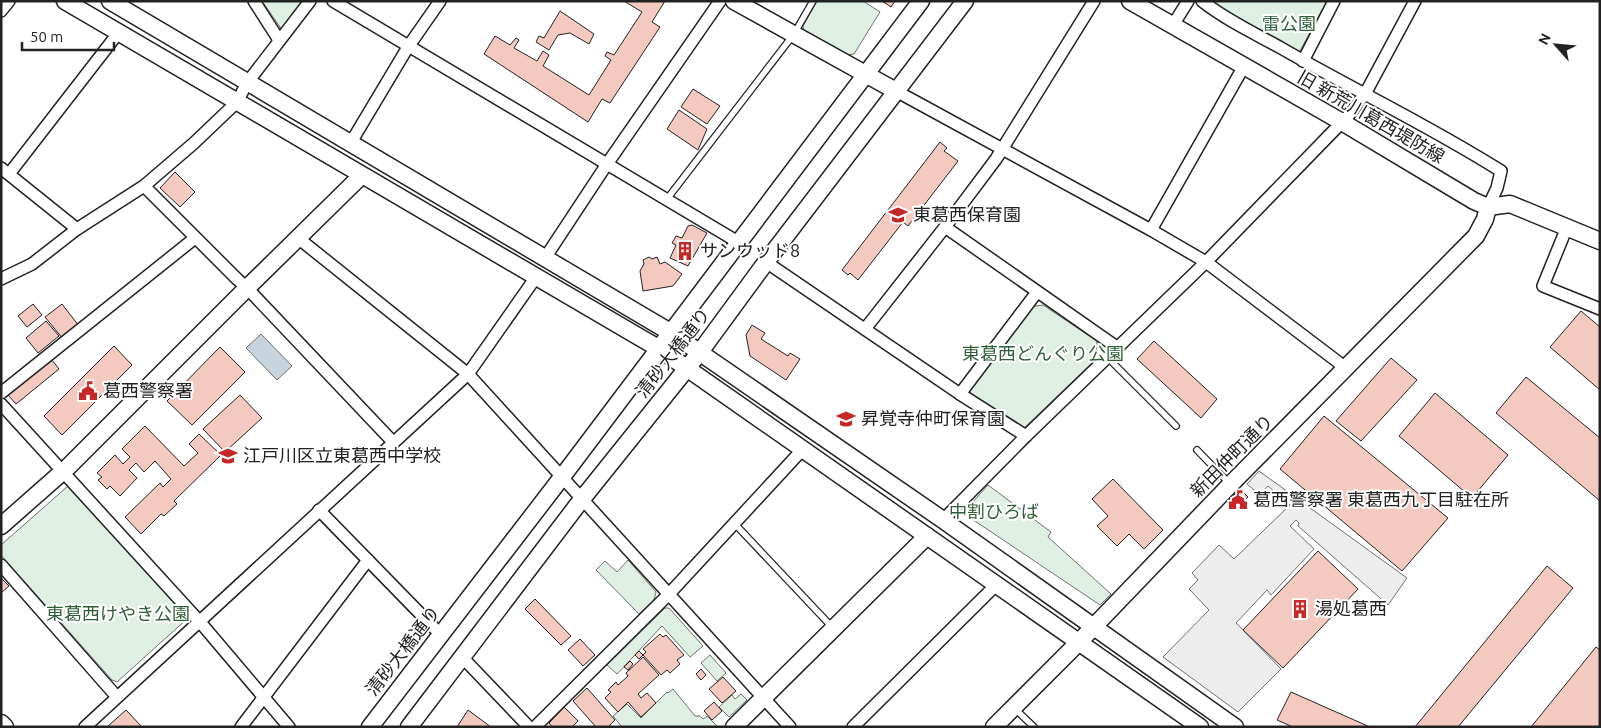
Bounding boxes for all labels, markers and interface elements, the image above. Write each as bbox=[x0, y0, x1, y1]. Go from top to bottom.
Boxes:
park label: 雷公園 bbox=[1262, 13, 1316, 33]
scale bar bbox=[22, 20, 115, 52]
north arrow bbox=[1531, 20, 1581, 70]
text: 50 m bbox=[30, 28, 63, 45]
text: N bbox=[1535, 31, 1554, 47]
street label: 旧 新荒川葛西堤防線 bbox=[1295, 66, 1448, 166]
school or university icon: 東葛西保育園 bbox=[887, 204, 909, 226]
place label: 東葛西保育園 bbox=[913, 204, 1021, 224]
building icon: サンウッド8 bbox=[674, 240, 696, 262]
place label: サンウッド8 bbox=[700, 240, 800, 260]
street label: 清砂大橋通り bbox=[631, 304, 713, 401]
park label: 東葛西どんぐり公園 bbox=[962, 343, 1124, 363]
public building icon: 葛西警察署 bbox=[77, 380, 99, 402]
place label: 葛西警察署 bbox=[103, 380, 193, 400]
school or university icon: 昇覚寺仲町保育園 bbox=[835, 408, 857, 430]
place label: 昇覚寺仲町保育園 bbox=[861, 408, 1005, 428]
street label: 新田仲町通り bbox=[1186, 410, 1277, 501]
school or university icon: 江戸川区立東葛西中学校 bbox=[217, 445, 239, 467]
place label: 江戸川区立東葛西中学校 bbox=[243, 445, 441, 465]
public building icon: 葛西警察署 東葛西九丁目駐在所 bbox=[1227, 489, 1249, 511]
place label: 葛西警察署 東葛西九丁目駐在所 bbox=[1253, 489, 1509, 509]
park label: 中割ひろば bbox=[949, 501, 1039, 521]
building icon: 湯処葛西 bbox=[1289, 598, 1311, 620]
place label: 湯処葛西 bbox=[1315, 598, 1387, 618]
street label: 清砂大橋通り bbox=[361, 602, 443, 699]
park label: 東葛西けやき公園 bbox=[46, 603, 190, 623]

